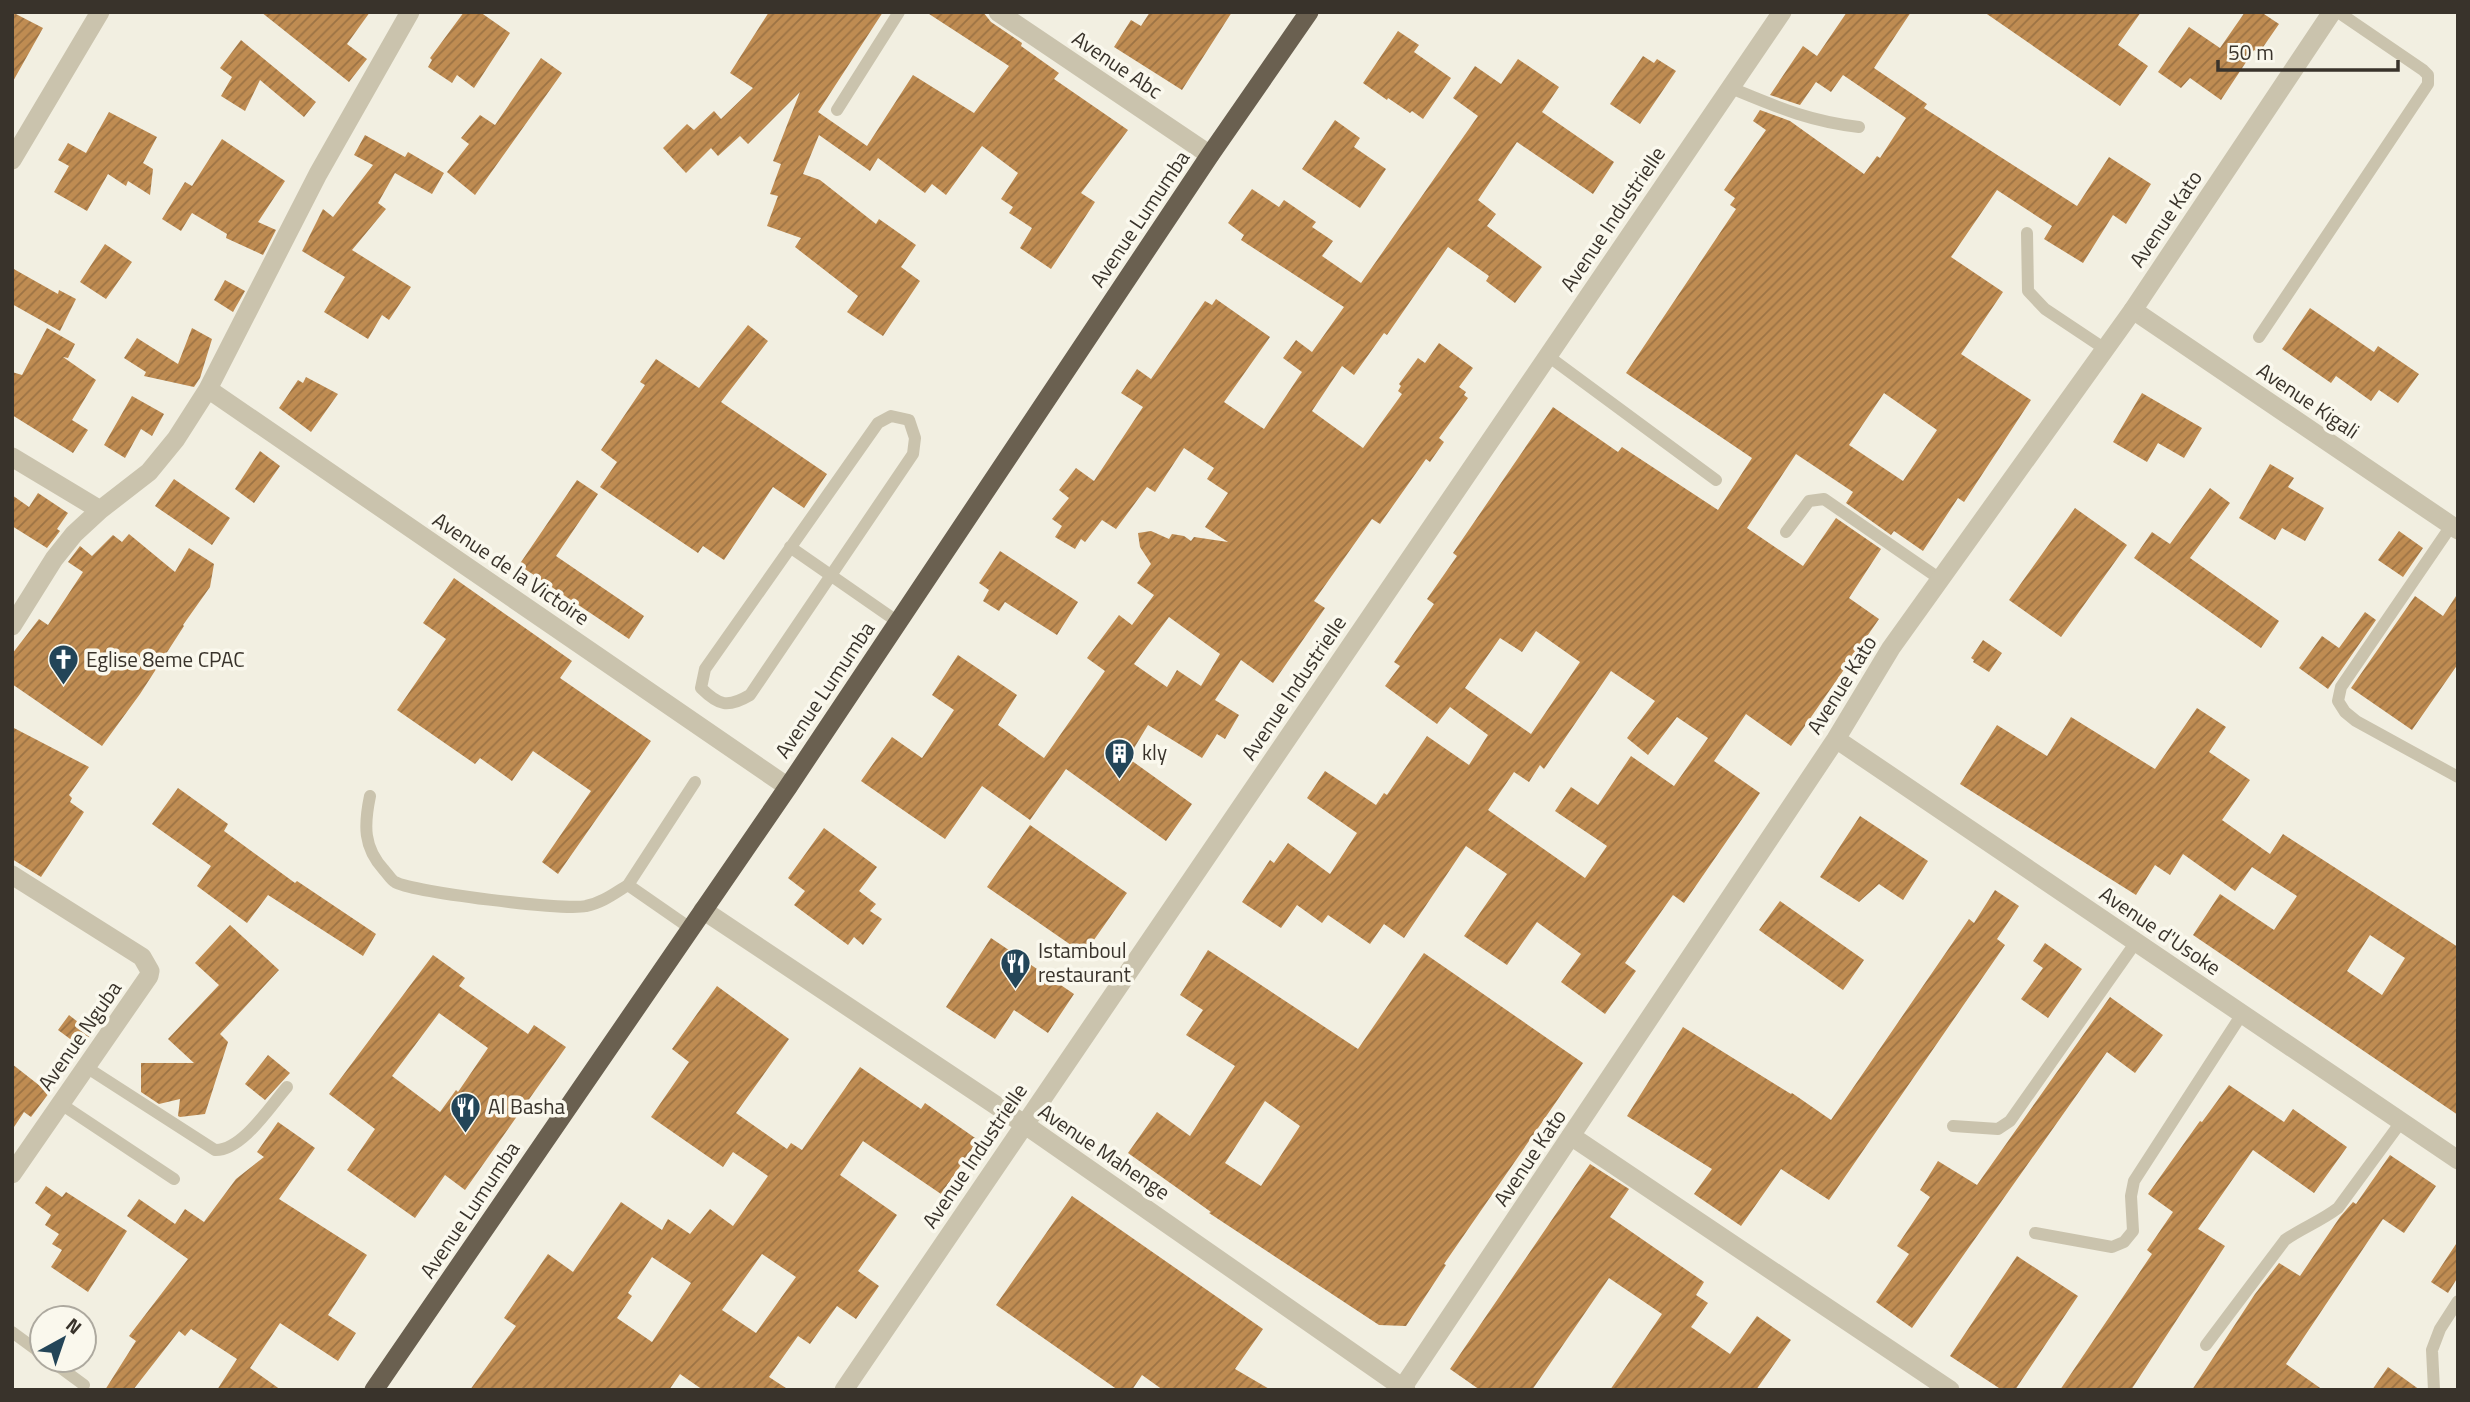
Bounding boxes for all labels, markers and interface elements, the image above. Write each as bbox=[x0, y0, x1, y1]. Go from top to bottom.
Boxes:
street label: Avenue Abc bbox=[1066, 22, 1169, 106]
scale bar bbox=[2218, 28, 2398, 72]
text: 50 m bbox=[2228, 36, 2274, 68]
street label: Avenue Industrielle bbox=[1552, 139, 1673, 297]
street label: Avenue Lumumba bbox=[1081, 143, 1197, 293]
street label: Avenue Kato bbox=[2121, 163, 2210, 274]
street label: Avenue Kigali bbox=[2251, 354, 2366, 446]
street label: Avenue de la Victoire bbox=[427, 504, 597, 633]
street label: Avenue Industrielle bbox=[1233, 608, 1354, 766]
street label: Avenue Lumumba bbox=[766, 614, 882, 764]
street label: Avenue Kato bbox=[1798, 629, 1884, 740]
church icon: Eglise 8eme CPAC bbox=[46, 643, 80, 687]
place label: Eglise 8eme CPAC bbox=[86, 643, 245, 675]
building icon: kly bbox=[1102, 736, 1136, 780]
place label: kly bbox=[1142, 736, 1167, 768]
street label: Avenue d'Usoke bbox=[2093, 878, 2228, 983]
place label: Istamboul restaurant bbox=[1038, 934, 1131, 990]
restaurant icon: Istamboul restaurant bbox=[998, 946, 1032, 990]
street label: Avenue Nguba bbox=[29, 974, 129, 1097]
street label: Avenue Industrielle bbox=[914, 1076, 1035, 1234]
restaurant icon: Al Basha bbox=[448, 1090, 482, 1134]
place label: Al Basha bbox=[488, 1090, 565, 1122]
street label: Avenue Mahenge bbox=[1032, 1095, 1177, 1207]
street label: Avenue Kato bbox=[1485, 1102, 1574, 1213]
street label: Avenue Lumumba bbox=[411, 1134, 527, 1284]
north arrow bbox=[28, 1304, 98, 1374]
text: N bbox=[60, 1310, 89, 1341]

